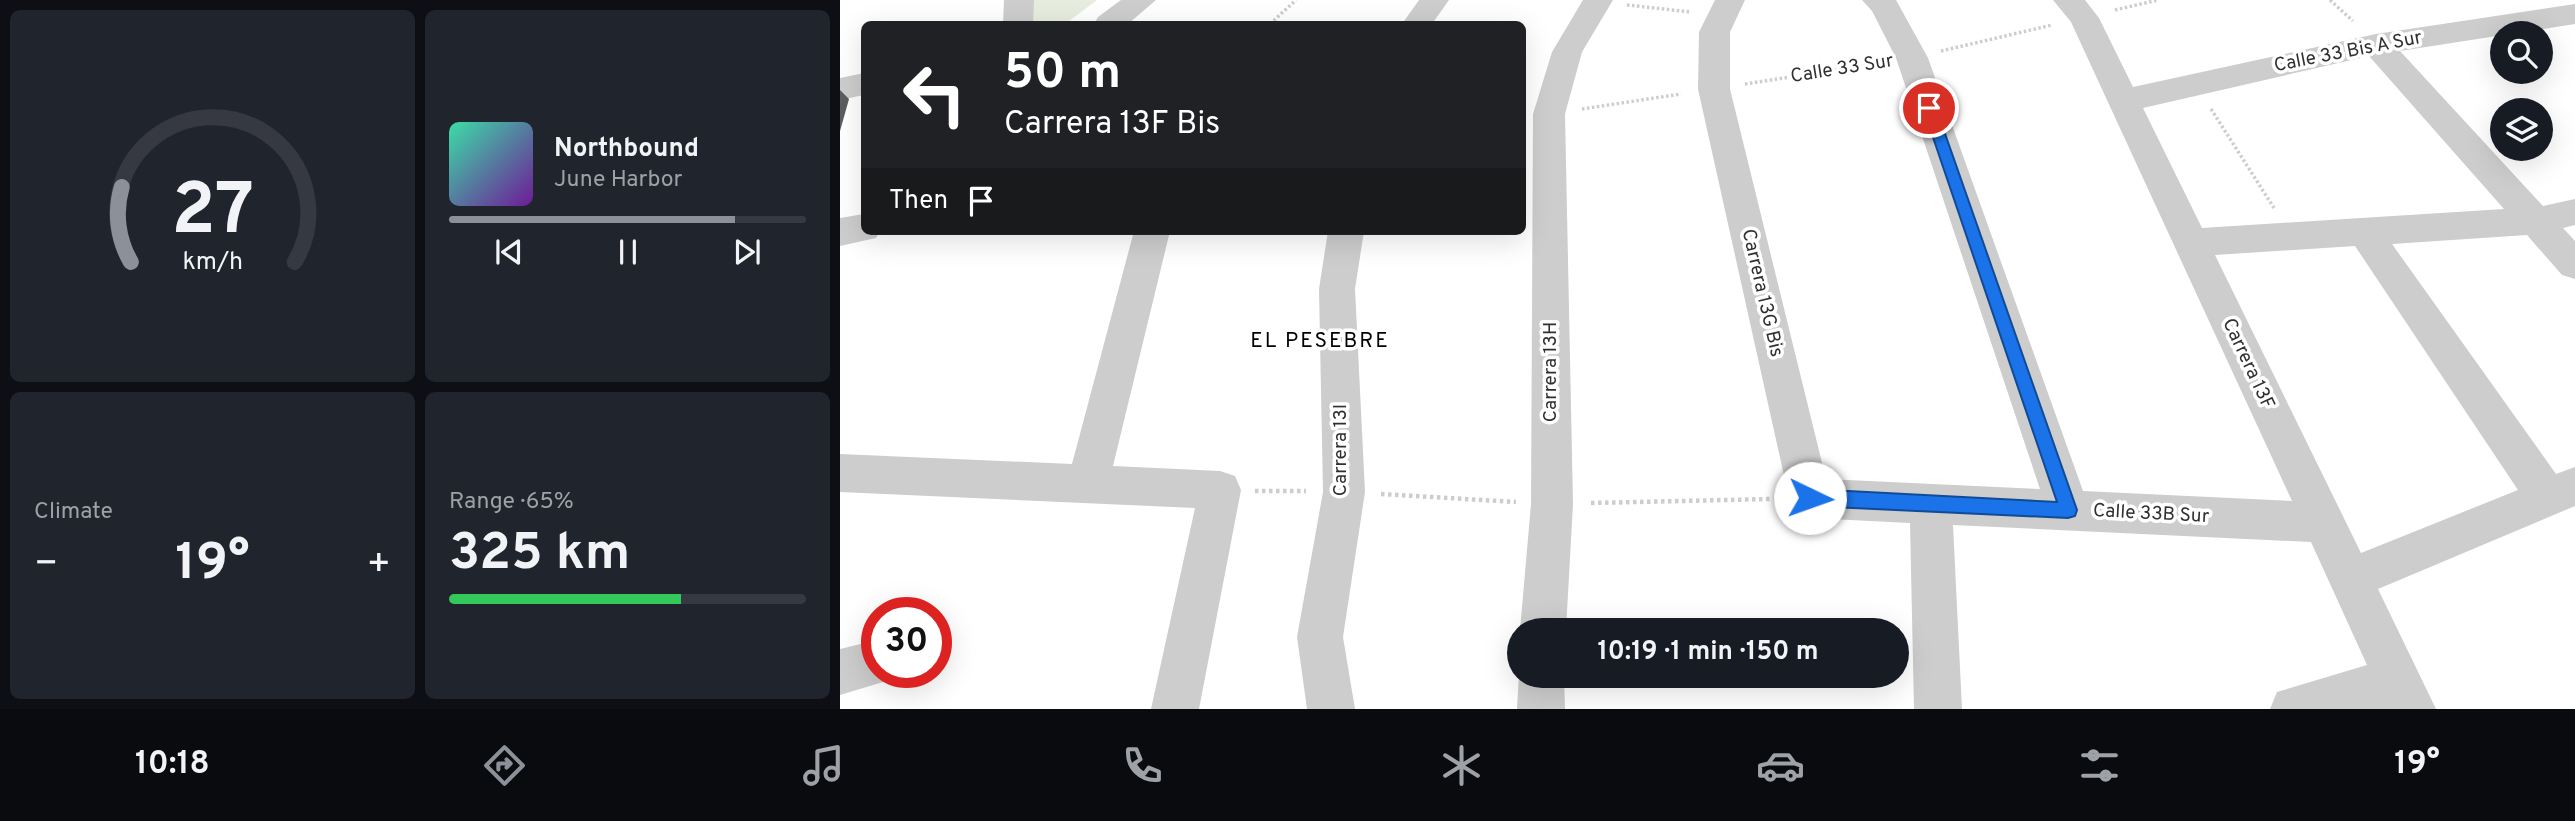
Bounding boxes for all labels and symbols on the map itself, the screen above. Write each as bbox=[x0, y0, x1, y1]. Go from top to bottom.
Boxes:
street label: Calle 33 Bis A Sur bbox=[2272, 26, 2425, 78]
street label: Calle 33 Sur bbox=[1789, 49, 1896, 89]
pin bbox=[1899, 78, 1959, 138]
street label: Carrera 13G Bis bbox=[1736, 227, 1788, 359]
street label: Carrera 13F bbox=[2216, 315, 2280, 413]
street label: Carrera 13H bbox=[1539, 322, 1563, 422]
district label: EL PESEBRE bbox=[1250, 328, 1390, 355]
street label: Carrera 13I bbox=[1329, 404, 1353, 496]
position arrow bbox=[1773, 461, 1847, 535]
street label: Calle 33B Sur bbox=[2092, 499, 2210, 529]
speed limit sign: 30 bbox=[861, 597, 952, 688]

